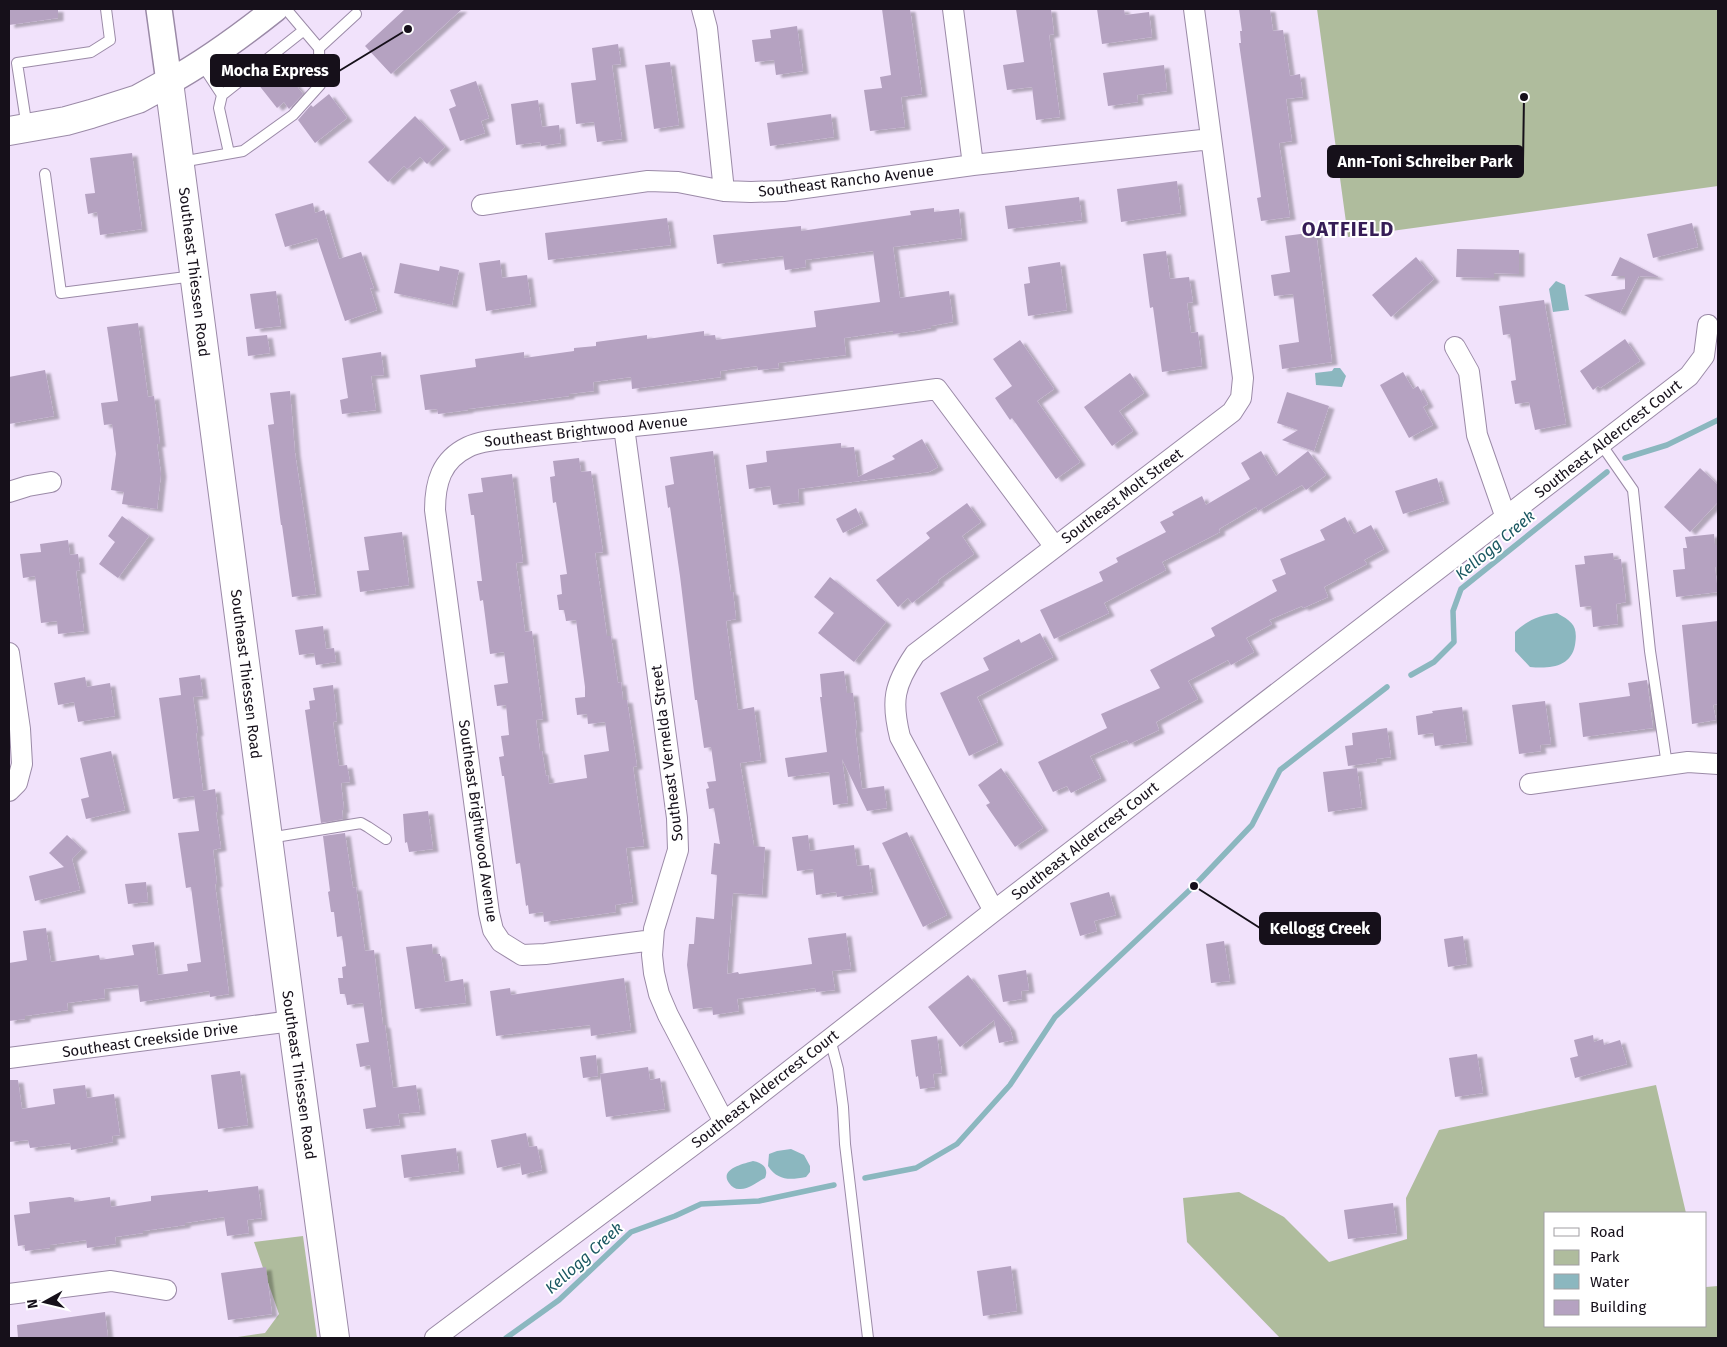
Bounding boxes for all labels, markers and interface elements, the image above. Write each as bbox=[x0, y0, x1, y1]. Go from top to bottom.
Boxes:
callout: Mocha Express bbox=[211, 55, 339, 86]
text: Mocha Express bbox=[221, 61, 329, 80]
callout: Ann-Toni Schreiber Park bbox=[1328, 146, 1523, 177]
text: Ann-Toni Schreiber Park bbox=[1337, 152, 1513, 171]
street label: Southeast Rancho Avenue bbox=[757, 161, 935, 201]
street label: Southeast Thiessen Road bbox=[175, 186, 213, 358]
district label: OATFIELD bbox=[1302, 217, 1394, 241]
street label: Southeast Aldercrest Court bbox=[1531, 376, 1686, 502]
street label: Southeast Brightwood Avenue bbox=[483, 411, 689, 451]
street label: Southeast Molt Street bbox=[1058, 444, 1187, 547]
water label: Kellogg Creek bbox=[1451, 506, 1539, 584]
street label: Southeast Thiessen Road bbox=[227, 588, 265, 760]
street label: Southeast Vernelda Street bbox=[647, 663, 687, 842]
street label: Southeast Brightwood Avenue bbox=[455, 719, 501, 923]
street label: Southeast Aldercrest Court bbox=[1008, 778, 1163, 904]
callout: Kellogg Creek bbox=[1260, 913, 1380, 944]
text: Kellogg Creek bbox=[1270, 919, 1370, 938]
street label: Southeast Thiessen Road bbox=[278, 989, 320, 1161]
street label: Southeast Creekside Drive bbox=[61, 1019, 239, 1061]
street label: Southeast Aldercrest Court bbox=[688, 1026, 843, 1152]
legend bbox=[1544, 1212, 1707, 1327]
water label: Kellogg Creek bbox=[541, 1218, 627, 1298]
text: Road bbox=[1590, 1223, 1625, 1241]
text: Park bbox=[1590, 1248, 1620, 1266]
text: Water bbox=[1590, 1273, 1629, 1291]
north arrow bbox=[20, 1277, 70, 1327]
text: N bbox=[24, 1298, 42, 1310]
text: Building bbox=[1590, 1298, 1646, 1316]

